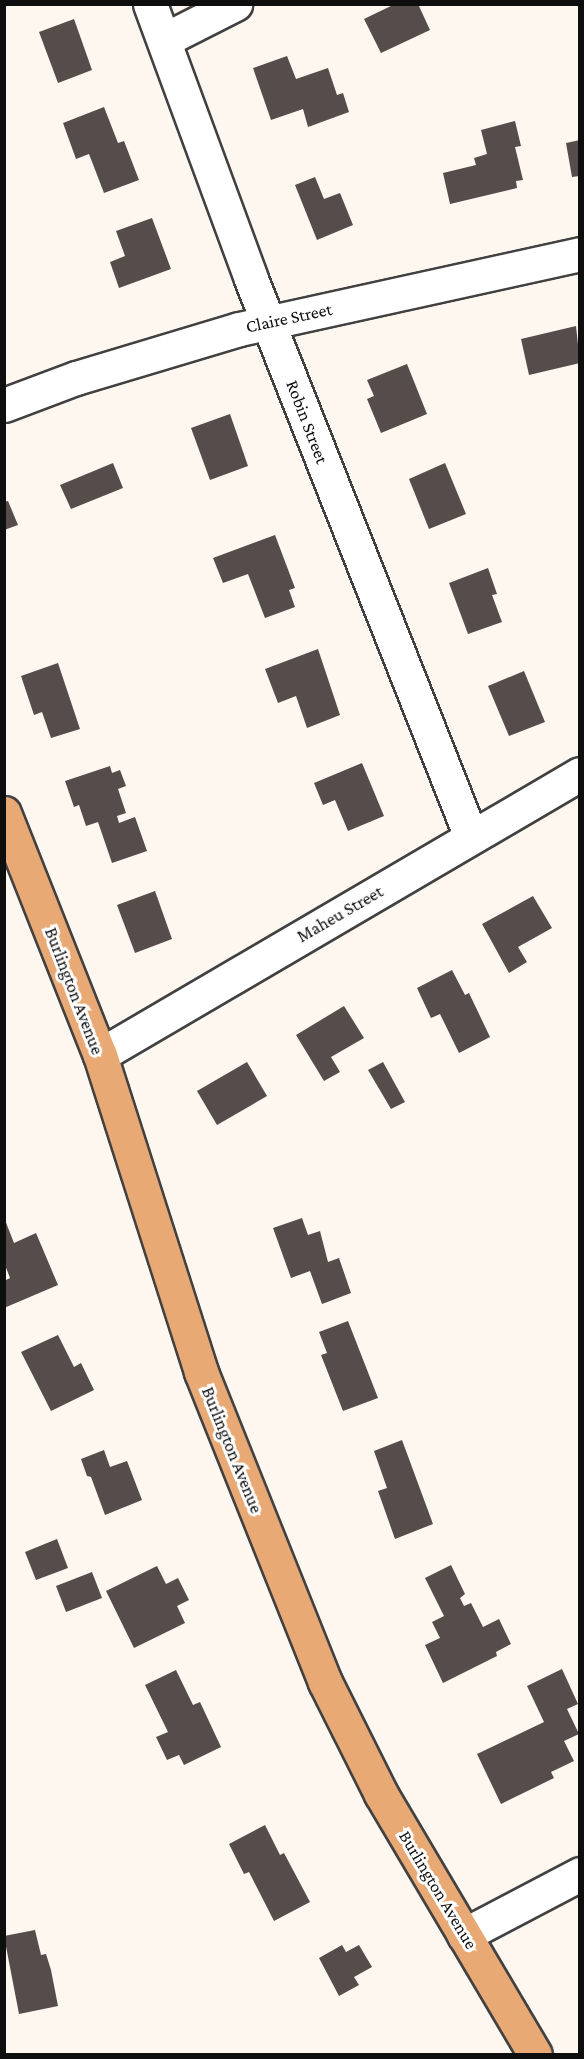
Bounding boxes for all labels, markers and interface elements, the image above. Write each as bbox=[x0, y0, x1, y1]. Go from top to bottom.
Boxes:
street label: Claire Street bbox=[244, 298, 334, 338]
street label: Robin Street bbox=[281, 377, 333, 467]
street label: Maheu Street bbox=[293, 881, 387, 947]
street label: Burlington Avenue bbox=[40, 924, 108, 1058]
street label: Burlington Avenue bbox=[197, 1384, 267, 1516]
street label: Burlington Avenue bbox=[394, 1827, 482, 1953]

